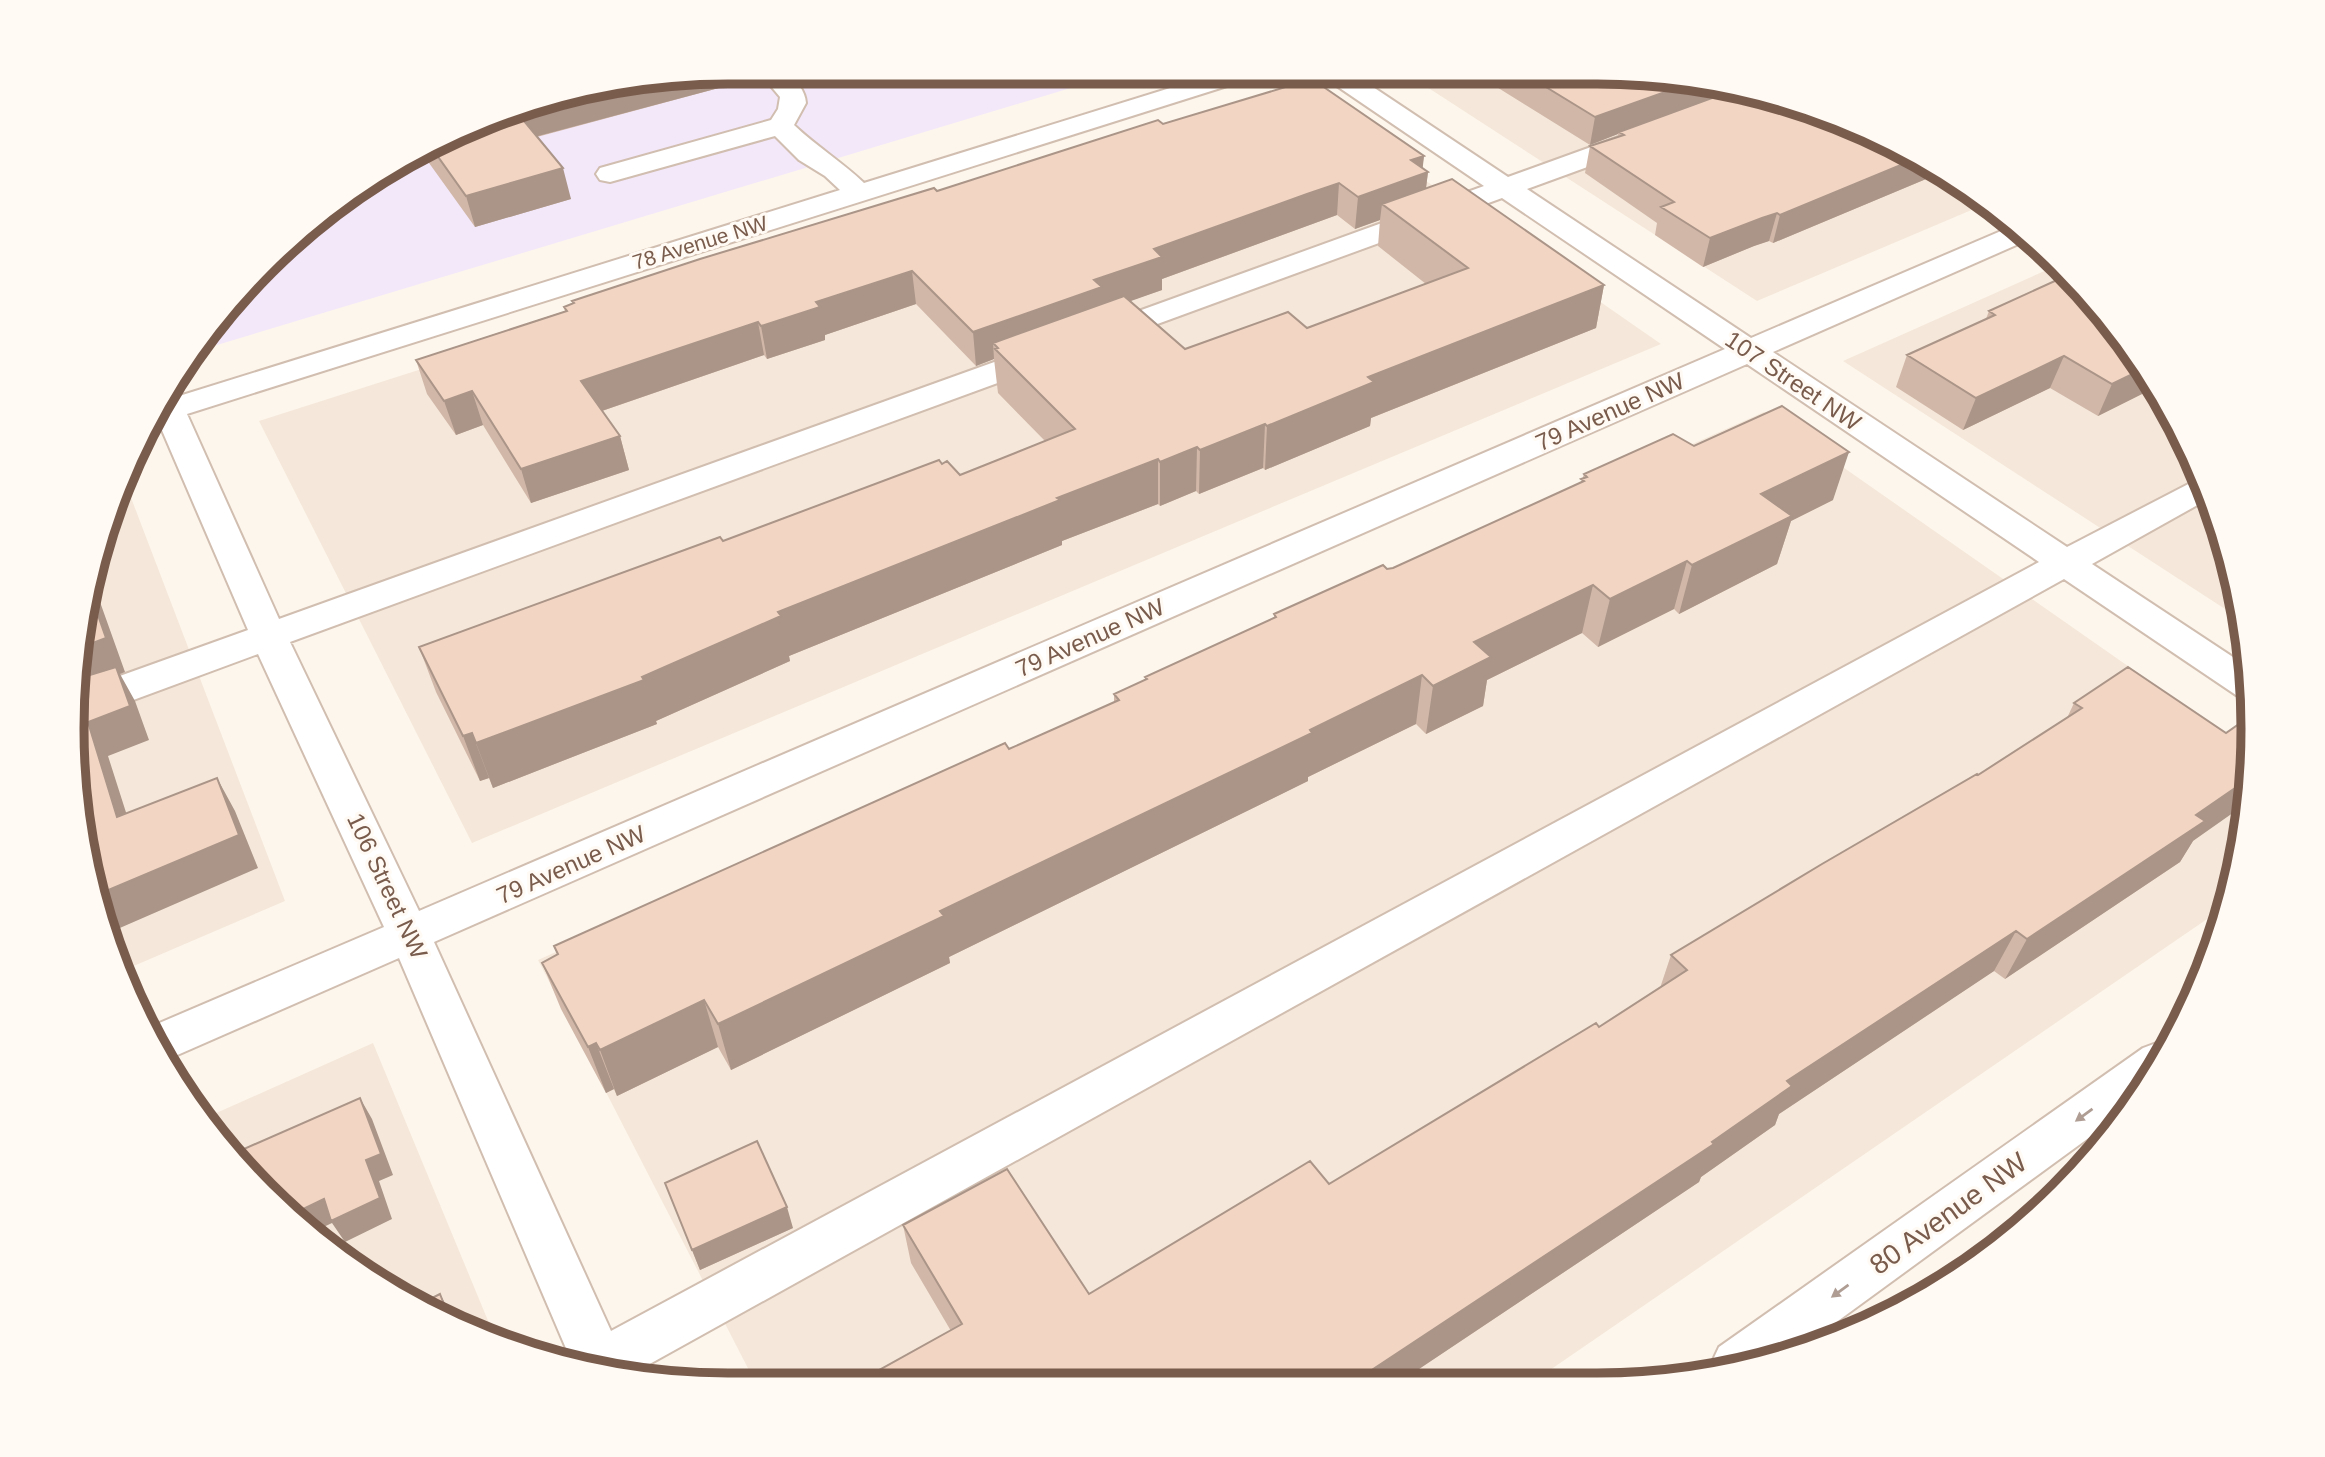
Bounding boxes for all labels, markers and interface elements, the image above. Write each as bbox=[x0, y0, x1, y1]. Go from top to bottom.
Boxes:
street label: 78 Avenue NW bbox=[630, 211, 770, 274]
street label: 107 Street NW bbox=[1720, 325, 1866, 436]
street label: 79 Avenue NW bbox=[1531, 367, 1689, 456]
street label: 79 Avenue NW bbox=[1011, 593, 1169, 682]
street label: 106 Street NW bbox=[342, 809, 433, 963]
street label: 79 Avenue NW bbox=[492, 820, 650, 909]
one-way arrow bbox=[2075, 1108, 2093, 1122]
street label: 80 Avenue NW bbox=[1864, 1146, 2033, 1281]
one-way arrow bbox=[1830, 1284, 1849, 1298]

